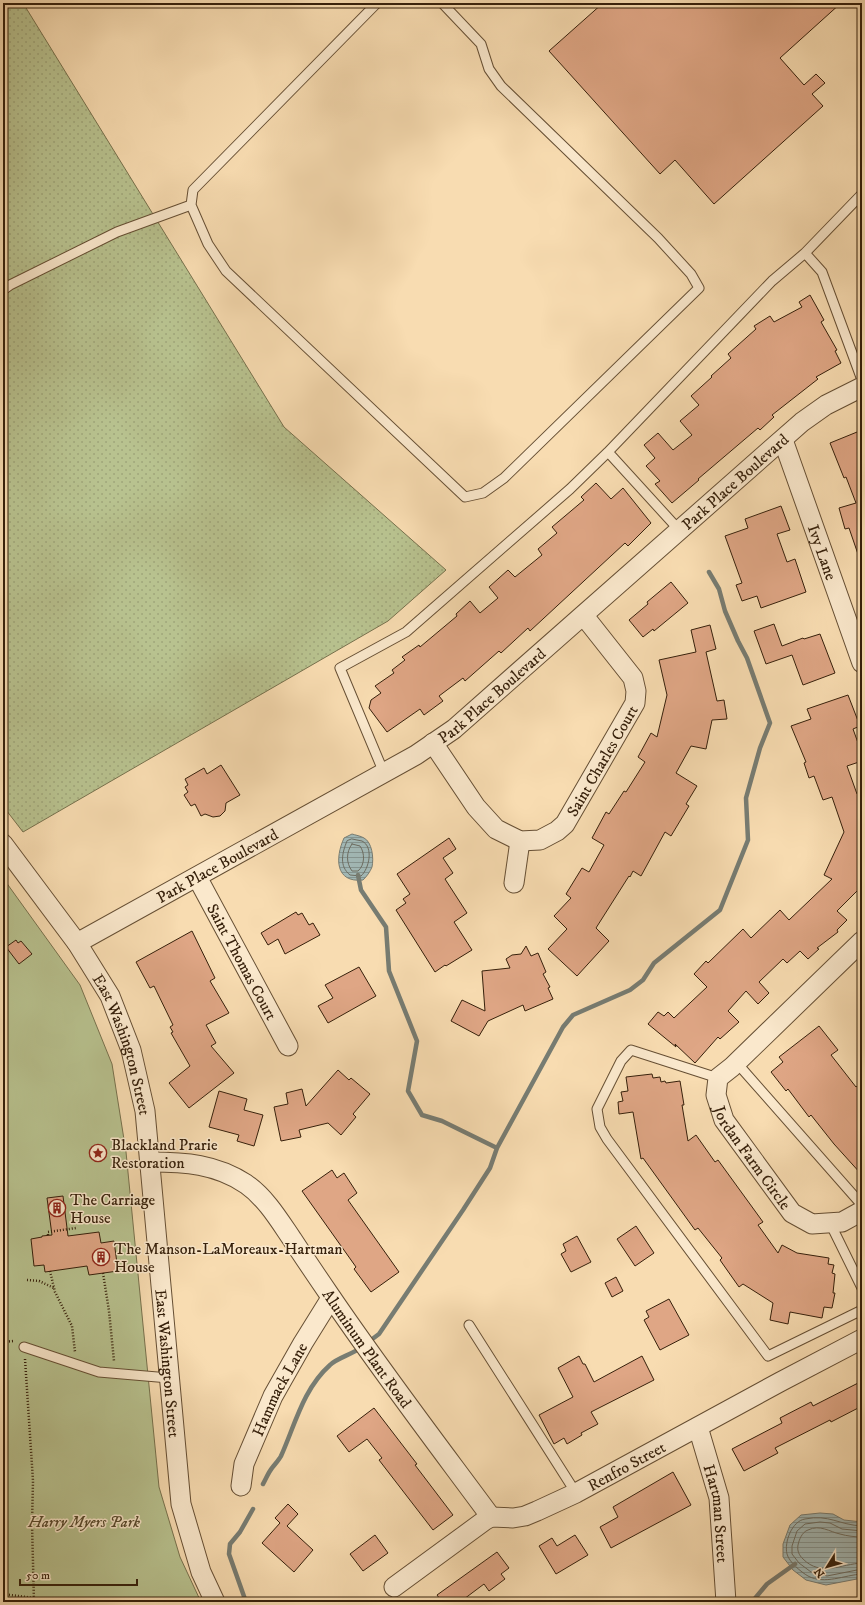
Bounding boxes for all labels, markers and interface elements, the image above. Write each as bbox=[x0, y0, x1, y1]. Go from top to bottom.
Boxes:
street label: Park Place Boulevard bbox=[678, 430, 793, 535]
street label: Ivy Lane bbox=[803, 522, 841, 583]
street label: Park Place Boulevard bbox=[434, 644, 550, 748]
street label: Saint Charles Court bbox=[563, 702, 643, 820]
street label: Park Place Boulevard bbox=[153, 825, 282, 908]
street label: Saint Thomas Court bbox=[202, 900, 281, 1024]
street label: East Washington Street bbox=[88, 970, 154, 1116]
street label: Jordan Farm Circle bbox=[708, 1101, 795, 1214]
place label: Blackland Prarie Restoration bbox=[111, 1135, 218, 1173]
place icon: Blackland Prarie Restoration bbox=[88, 1143, 108, 1163]
place label: The Carriage House bbox=[70, 1190, 156, 1228]
building icon: The Carriage House bbox=[47, 1198, 67, 1218]
place label: The Manson-LaMoreaux-Hartman House bbox=[114, 1239, 343, 1277]
building icon: The Manson-LaMoreaux-Hartman House bbox=[91, 1247, 111, 1267]
street label: Aluminum Plant Road bbox=[318, 1286, 416, 1412]
street label: East Washington Street bbox=[150, 1288, 184, 1439]
street label: Hammack Lane bbox=[248, 1339, 312, 1439]
street label: Renfro Street bbox=[584, 1437, 669, 1496]
street label: Hartman Street bbox=[699, 1462, 732, 1563]
park label: Harry Myers Park bbox=[27, 1512, 140, 1532]
north arrow bbox=[807, 1547, 847, 1587]
scale bar bbox=[20, 1561, 137, 1587]
text: N bbox=[812, 1565, 828, 1580]
text: 50 m bbox=[26, 1568, 50, 1583]

